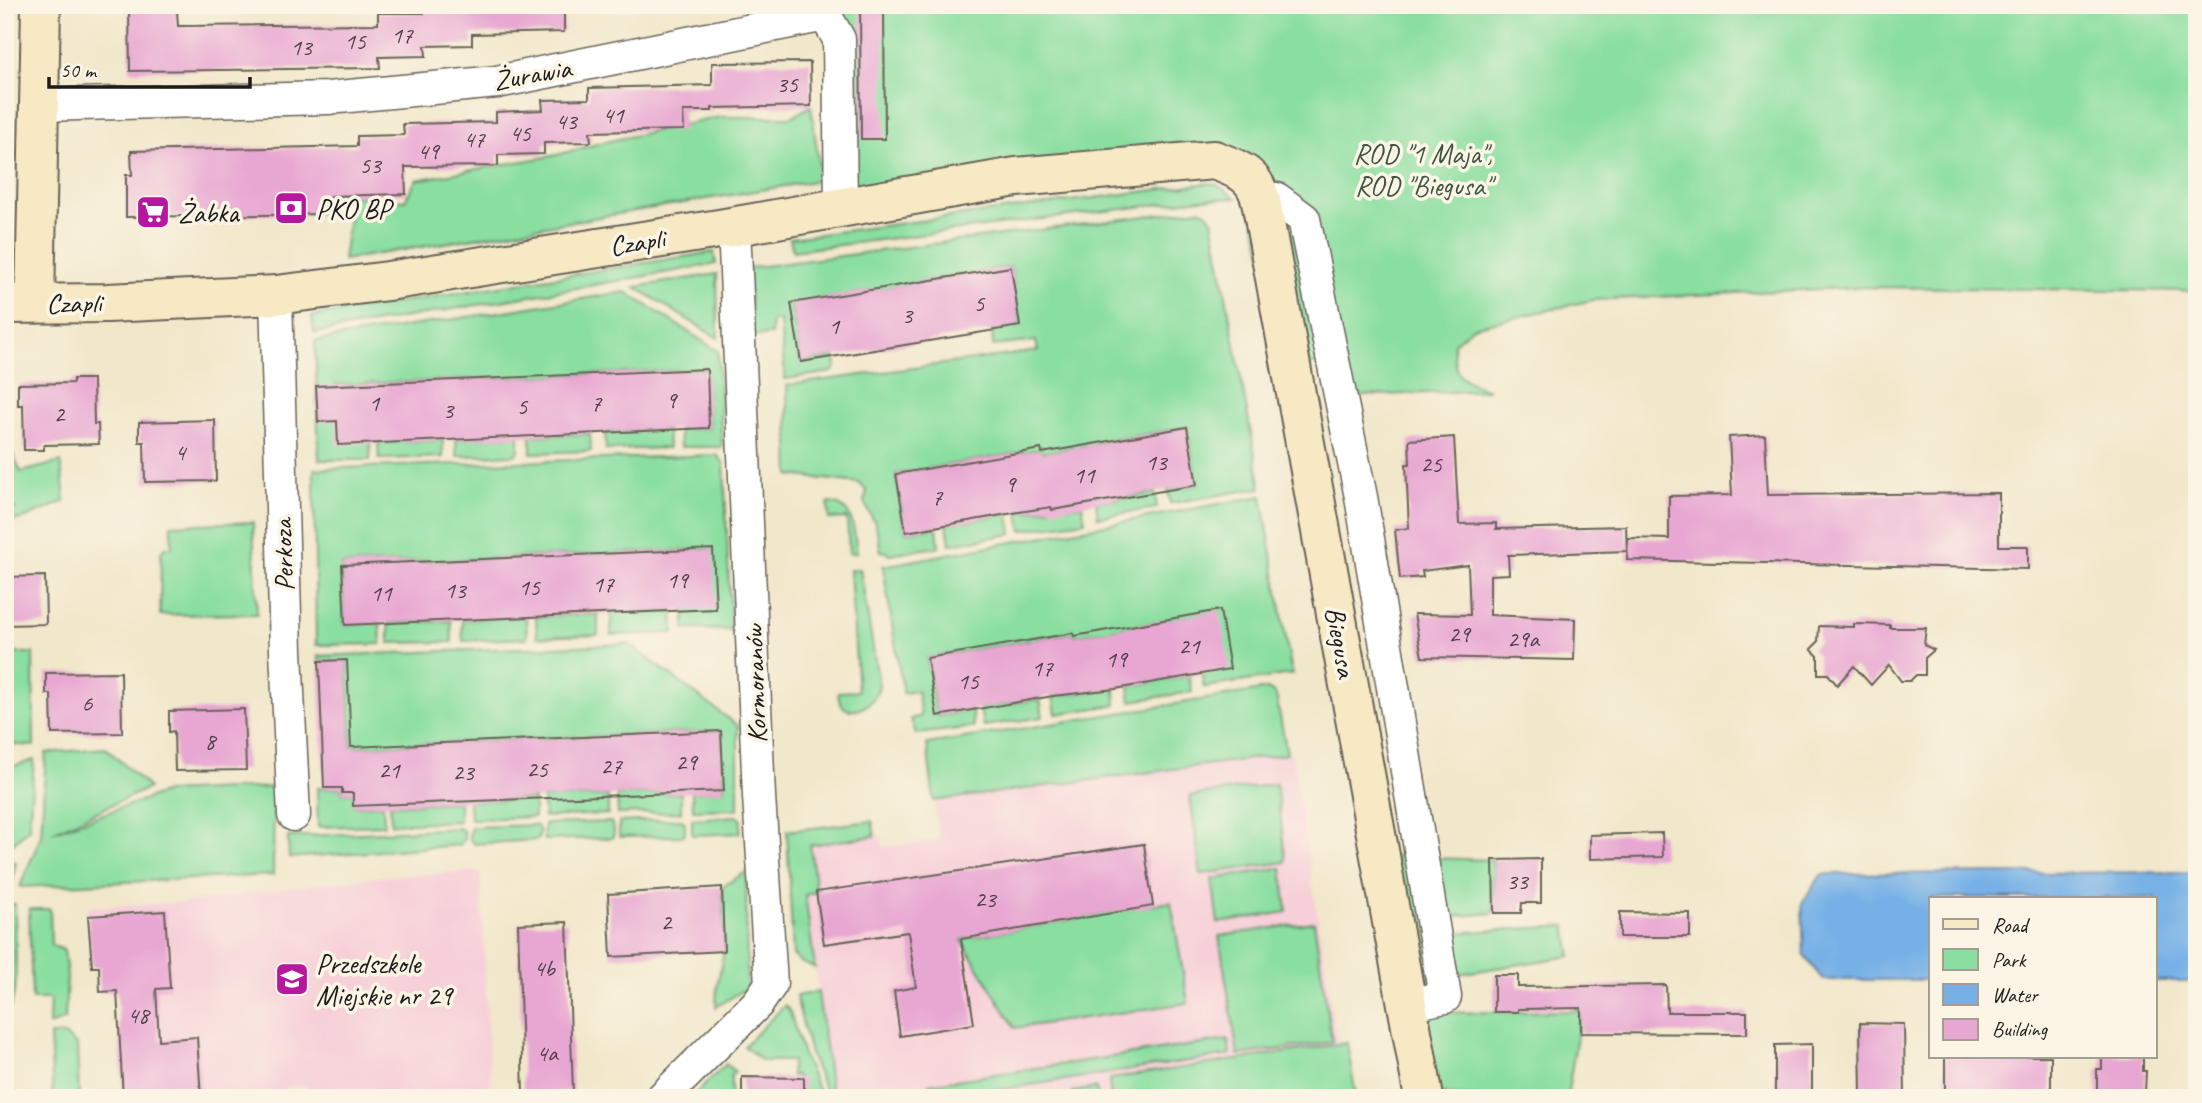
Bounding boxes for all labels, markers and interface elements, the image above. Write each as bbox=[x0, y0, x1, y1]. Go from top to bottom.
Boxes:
house number: 17 bbox=[391, 20, 414, 50]
house number: 15 bbox=[344, 26, 367, 56]
house number: 13 bbox=[290, 32, 314, 62]
scale bar bbox=[49, 46, 250, 90]
street label: Żurawia bbox=[490, 50, 575, 98]
text: 50 m bbox=[60, 57, 98, 83]
house number: 35 bbox=[776, 69, 799, 99]
house number: 41 bbox=[602, 100, 625, 130]
house number: 43 bbox=[555, 106, 579, 136]
house number: 45 bbox=[509, 118, 532, 148]
house number: 47 bbox=[463, 124, 486, 154]
house number: 49 bbox=[417, 136, 441, 166]
park label: ROD "1 Maja", ROD "Biegusa" bbox=[1353, 136, 1496, 203]
house number: 53 bbox=[359, 150, 383, 180]
bank icon: PKO BP bbox=[272, 189, 310, 227]
place label: PKO BP bbox=[316, 191, 395, 226]
supermarket icon: Żabka bbox=[134, 193, 172, 231]
place label: Żabka bbox=[178, 195, 240, 230]
street label: Czapli bbox=[607, 220, 671, 264]
street label: Czapli bbox=[46, 285, 106, 321]
house number: 5 bbox=[974, 288, 986, 318]
house number: 3 bbox=[902, 300, 915, 330]
house number: 1 bbox=[829, 311, 841, 341]
house number: 9 bbox=[666, 385, 679, 415]
house number: 1 bbox=[369, 388, 381, 418]
house number: 7 bbox=[591, 388, 603, 418]
house number: 5 bbox=[517, 391, 529, 421]
house number: 3 bbox=[443, 395, 456, 425]
house number: 2 bbox=[54, 399, 67, 429]
house number: 4 bbox=[175, 437, 188, 467]
house number: 13 bbox=[1145, 447, 1169, 477]
house number: 25 bbox=[1420, 449, 1443, 479]
house number: 11 bbox=[1073, 460, 1096, 490]
house number: 9 bbox=[1005, 469, 1018, 499]
house number: 7 bbox=[932, 482, 944, 512]
street label: Perkoza bbox=[264, 516, 302, 592]
house number: 19 bbox=[666, 565, 690, 595]
house number: 17 bbox=[592, 569, 615, 599]
house number: 15 bbox=[518, 572, 541, 602]
house number: 13 bbox=[444, 575, 468, 605]
house number: 11 bbox=[370, 578, 393, 608]
street label: Biegusa bbox=[1318, 604, 1365, 682]
house number: 29 bbox=[1448, 619, 1472, 649]
street label: Kormoranów bbox=[735, 622, 775, 744]
house number: 29a bbox=[1507, 624, 1541, 654]
house number: 21 bbox=[1178, 631, 1201, 661]
house number: 19 bbox=[1105, 644, 1129, 674]
house number: 17 bbox=[1031, 653, 1054, 683]
house number: 15 bbox=[957, 666, 980, 696]
house number: 6 bbox=[82, 688, 94, 718]
house number: 8 bbox=[205, 726, 218, 756]
house number: 29 bbox=[675, 747, 699, 777]
house number: 27 bbox=[600, 751, 623, 781]
house number: 25 bbox=[526, 754, 549, 784]
house number: 21 bbox=[378, 755, 401, 785]
house number: 23 bbox=[452, 757, 476, 787]
house number: 33 bbox=[1506, 866, 1530, 896]
house number: 23 bbox=[974, 884, 998, 914]
legend bbox=[1929, 897, 2156, 1058]
house number: 2 bbox=[661, 907, 674, 937]
text: Road bbox=[1992, 912, 2031, 938]
place label: Przedszkole Miejskie nr 29 bbox=[316, 946, 454, 1013]
text: Park bbox=[1992, 947, 2027, 973]
house number: 4b bbox=[533, 953, 556, 983]
school or university icon: Przedszkole Miejskie nr 29 bbox=[273, 960, 311, 998]
text: Water bbox=[1992, 982, 2039, 1008]
house number: 48 bbox=[127, 1000, 151, 1030]
text: Building bbox=[1992, 1016, 2049, 1042]
house number: 4a bbox=[536, 1038, 559, 1068]

